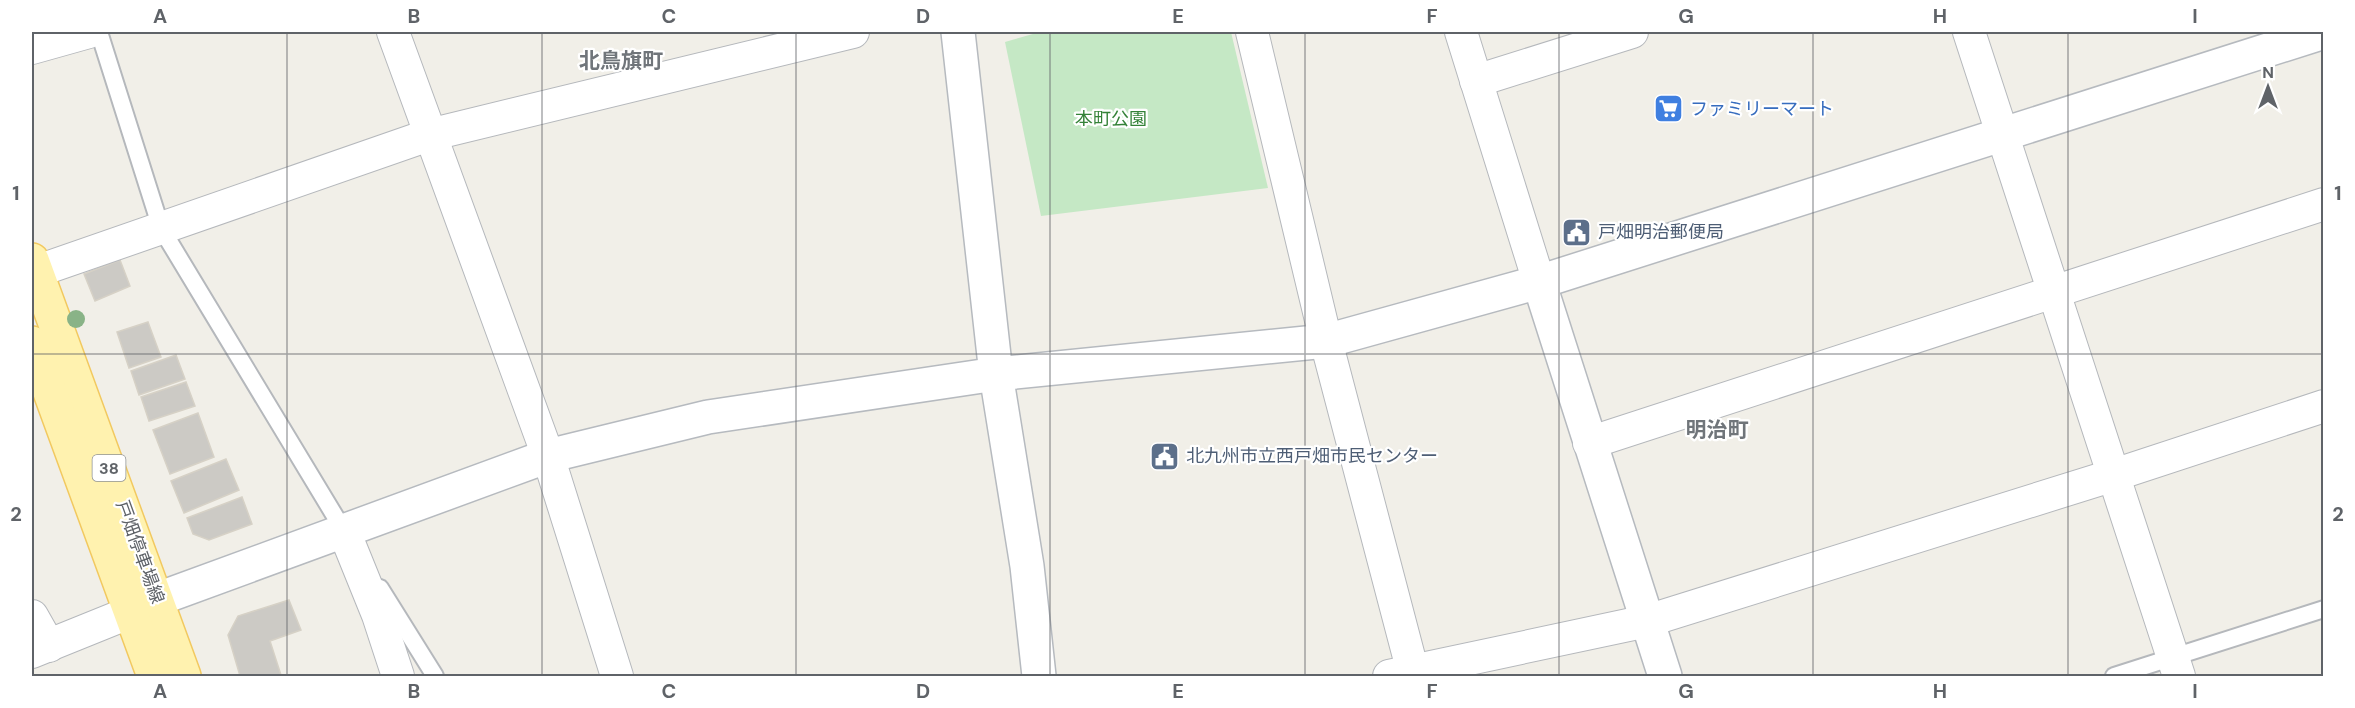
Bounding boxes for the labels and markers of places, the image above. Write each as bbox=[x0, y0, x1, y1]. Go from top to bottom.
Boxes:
supermarket icon: ファミリーマート bbox=[1653, 93, 1685, 125]
place label: ファミリーマート bbox=[1690, 97, 1834, 121]
public building icon: 戸畑明治郵便局 bbox=[1561, 216, 1593, 248]
place label: 戸畑明治郵便局 bbox=[1598, 220, 1724, 244]
public building icon: 北九州市立西戸畑市民センター bbox=[1149, 440, 1181, 472]
place label: 北九州市立西戸畑市民センター bbox=[1186, 444, 1438, 468]

